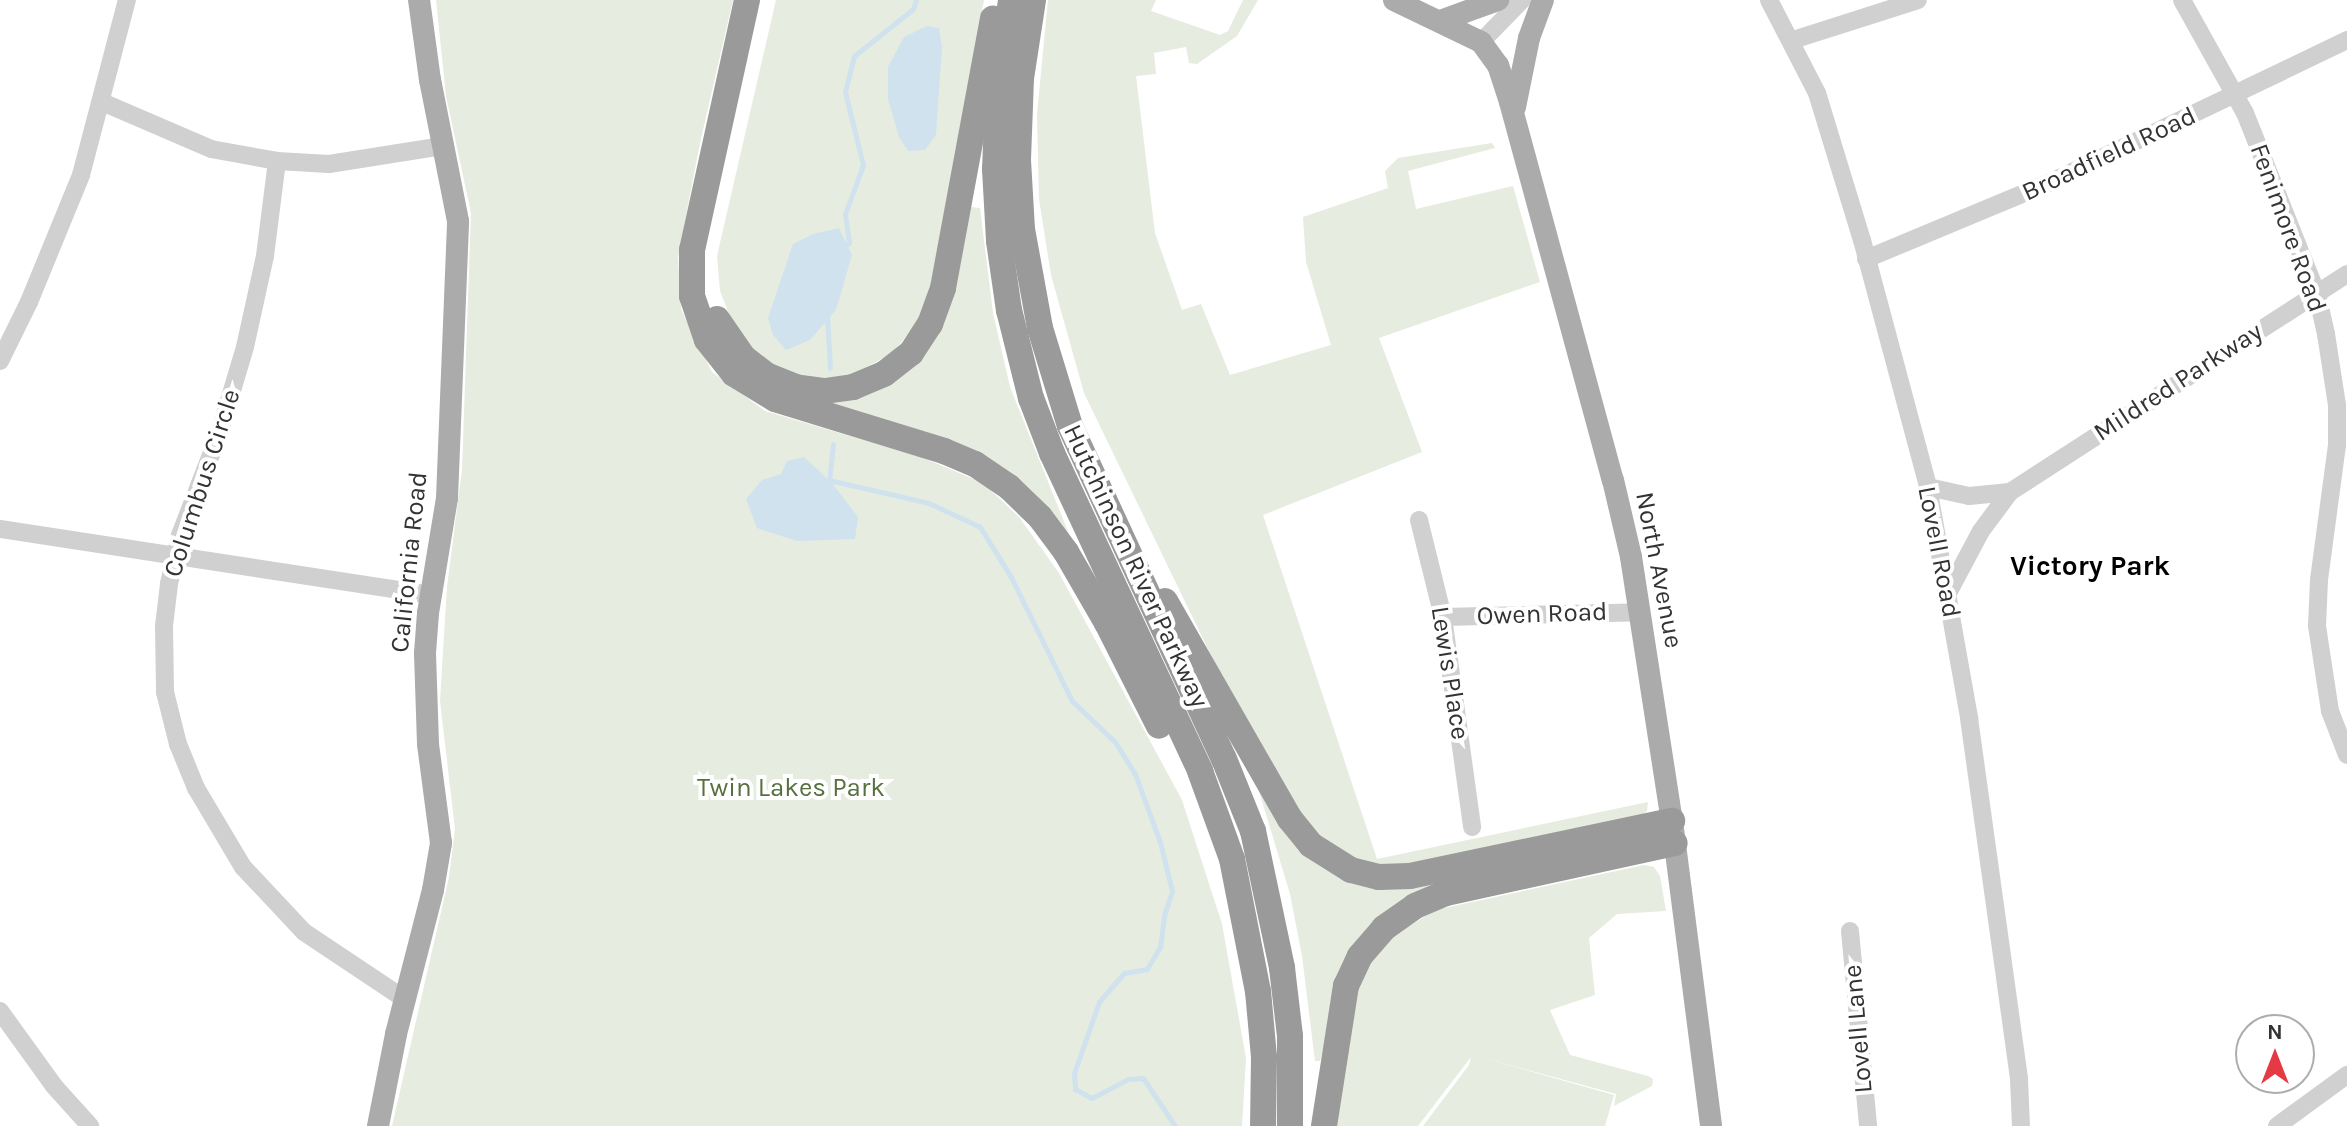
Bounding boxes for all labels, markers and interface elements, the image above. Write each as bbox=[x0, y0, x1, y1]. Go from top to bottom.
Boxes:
street label: Broadfield Road bbox=[2017, 100, 2201, 208]
street label: Fenimore Road bbox=[2243, 140, 2333, 316]
street label: Mildred Parkway bbox=[2088, 316, 2268, 448]
street label: Columbus Circle bbox=[157, 385, 247, 581]
street label: Hutchinson River Parkway bbox=[1057, 419, 1215, 713]
street label: California Road bbox=[384, 470, 434, 654]
street label: Lovell Road bbox=[1911, 484, 1967, 620]
street label: North Avenue bbox=[1629, 489, 1689, 651]
district label: Victory Park bbox=[2010, 549, 2170, 583]
street label: Owen Road bbox=[1476, 596, 1608, 632]
street label: Lewis Place bbox=[1424, 604, 1476, 742]
park label: Twin Lakes Park bbox=[697, 772, 885, 804]
street label: Lovell Lane bbox=[1837, 963, 1879, 1095]
north arrow bbox=[2235, 1014, 2315, 1094]
text: N bbox=[2267, 1019, 2283, 1045]

